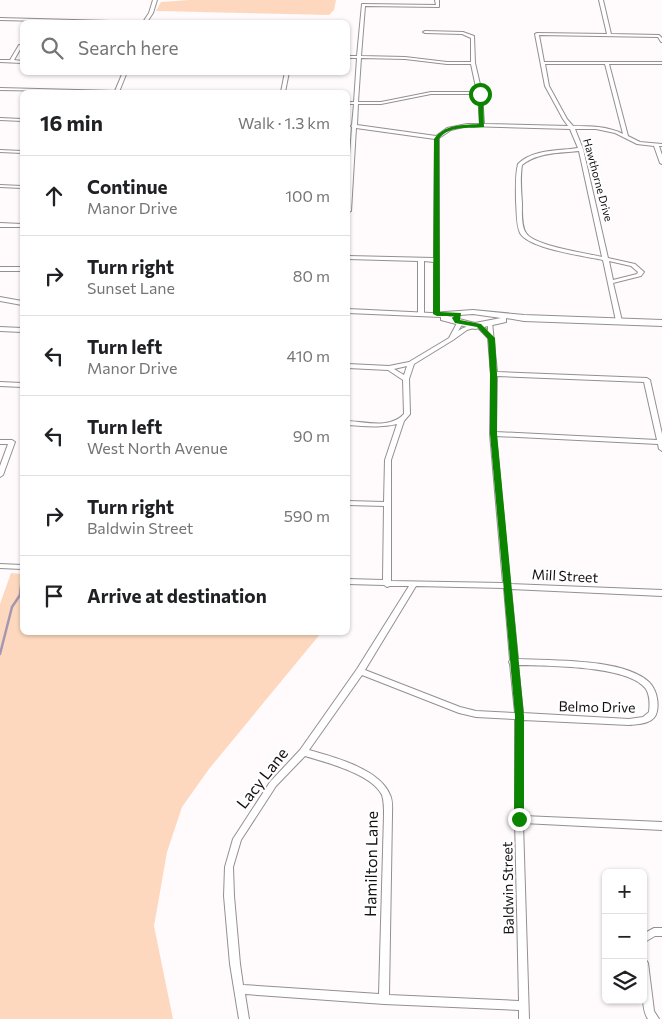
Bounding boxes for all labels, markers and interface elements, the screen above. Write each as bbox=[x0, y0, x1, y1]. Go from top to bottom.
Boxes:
search box bbox=[20, 20, 350, 75]
icon: search bbox=[38, 34, 66, 62]
text: Search here bbox=[78, 36, 178, 59]
route start bbox=[469, 83, 492, 106]
text: 16 min bbox=[40, 110, 103, 135]
text: Walk · 1.3 km bbox=[238, 113, 330, 132]
street label: Hawthorne Drive bbox=[581, 137, 616, 223]
text: Continue bbox=[87, 175, 167, 198]
icon: ahead bbox=[40, 182, 68, 210]
text: 100 m bbox=[285, 186, 330, 205]
text: Manor Drive bbox=[87, 198, 177, 217]
text: Turn right bbox=[87, 255, 174, 278]
icon: right bbox=[40, 262, 68, 290]
text: 80 m bbox=[293, 266, 330, 285]
text: Sunset Lane bbox=[87, 278, 175, 297]
text: Turn left bbox=[87, 335, 162, 358]
icon: left bbox=[40, 342, 68, 370]
text: 410 m bbox=[287, 346, 330, 365]
text: Manor Drive bbox=[87, 358, 177, 377]
text: Turn left bbox=[87, 415, 162, 438]
icon: left bbox=[40, 422, 68, 450]
text: 90 m bbox=[293, 426, 330, 445]
text: West North Avenue bbox=[87, 438, 228, 457]
text: Turn right bbox=[87, 495, 174, 518]
icon: right bbox=[40, 502, 68, 530]
text: 590 m bbox=[284, 506, 330, 525]
text: Baldwin Street bbox=[87, 518, 193, 537]
street label: Mill Street bbox=[531, 565, 599, 586]
icon: arrive bbox=[40, 582, 68, 610]
text: Arrive at destination bbox=[87, 584, 267, 607]
street label: Belmo Drive bbox=[558, 697, 636, 716]
street label: Lacy Lane bbox=[232, 744, 291, 812]
route end bbox=[508, 808, 531, 831]
street label: Hamilton Lane bbox=[360, 811, 381, 917]
street label: Baldwin Street bbox=[498, 841, 517, 935]
map controls bbox=[602, 869, 647, 1004]
button: + bbox=[602, 869, 647, 914]
button: − bbox=[602, 914, 647, 959]
button: layers bbox=[602, 959, 647, 1004]

